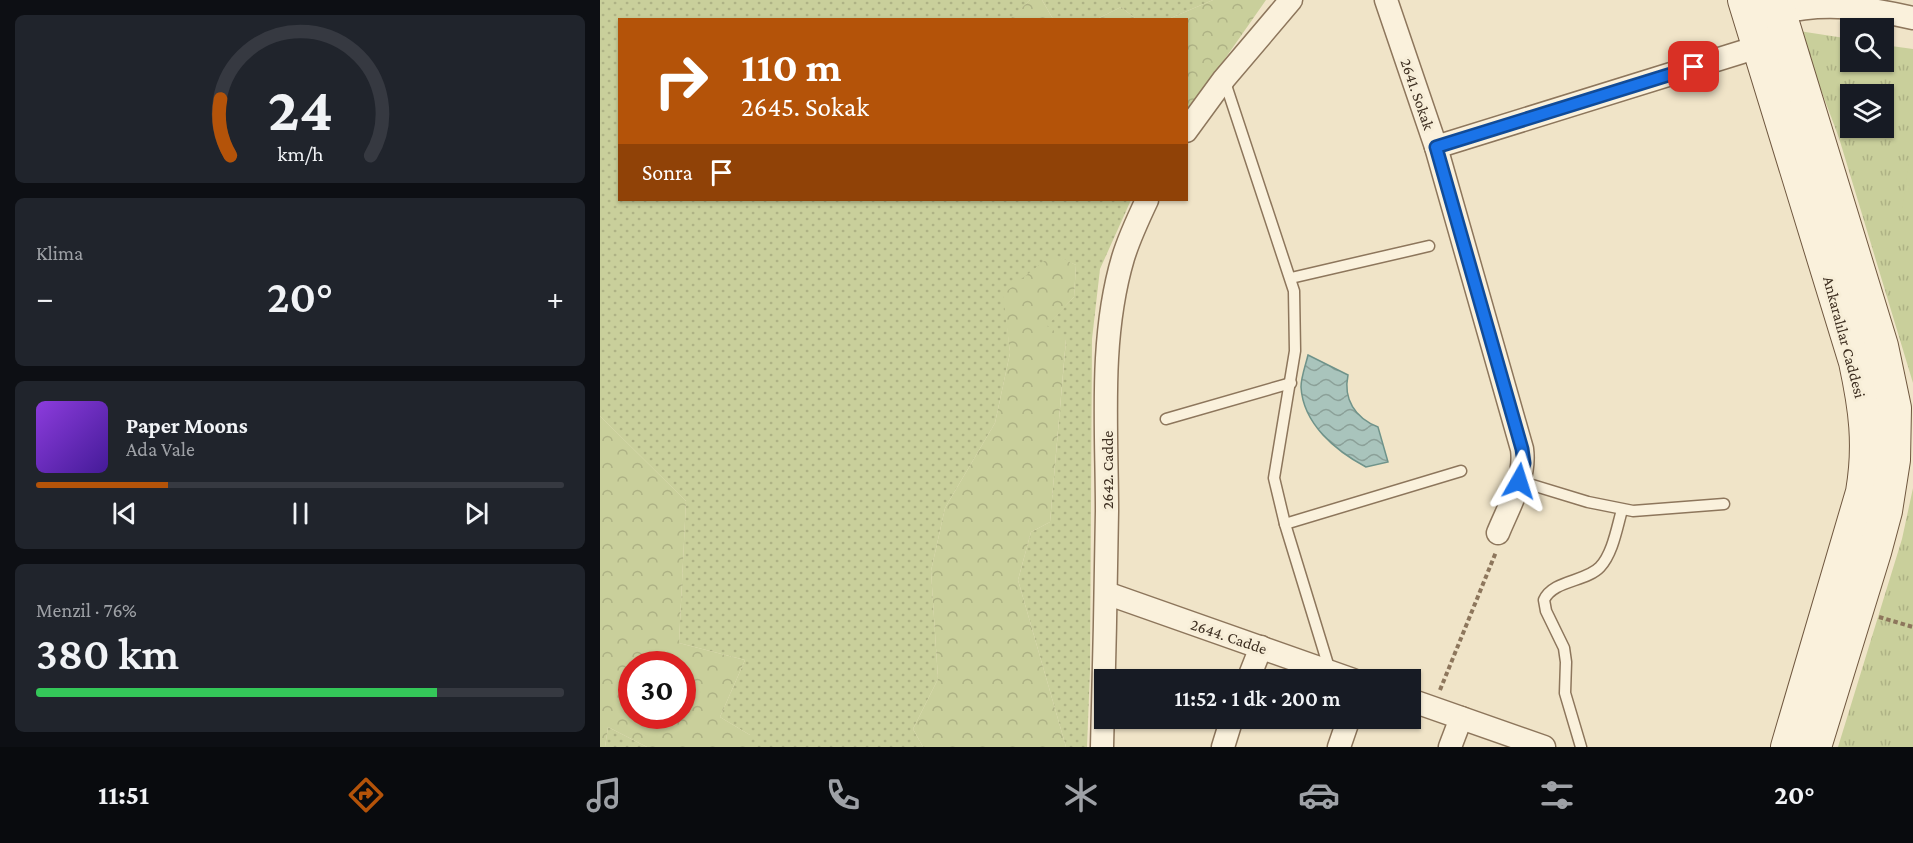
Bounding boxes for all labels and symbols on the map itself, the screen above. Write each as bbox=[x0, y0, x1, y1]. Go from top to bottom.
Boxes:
pin bbox=[1668, 41, 1719, 92]
street label: 2641. Sokak bbox=[1397, 56, 1438, 132]
street label: Ankaralılar Caddesi bbox=[1820, 274, 1869, 400]
street label: 2642. Cadde bbox=[1099, 431, 1116, 509]
position arrow bbox=[1487, 449, 1551, 513]
street label: 2644. Cadde bbox=[1189, 616, 1269, 657]
speed limit sign: 30 bbox=[618, 651, 696, 729]

